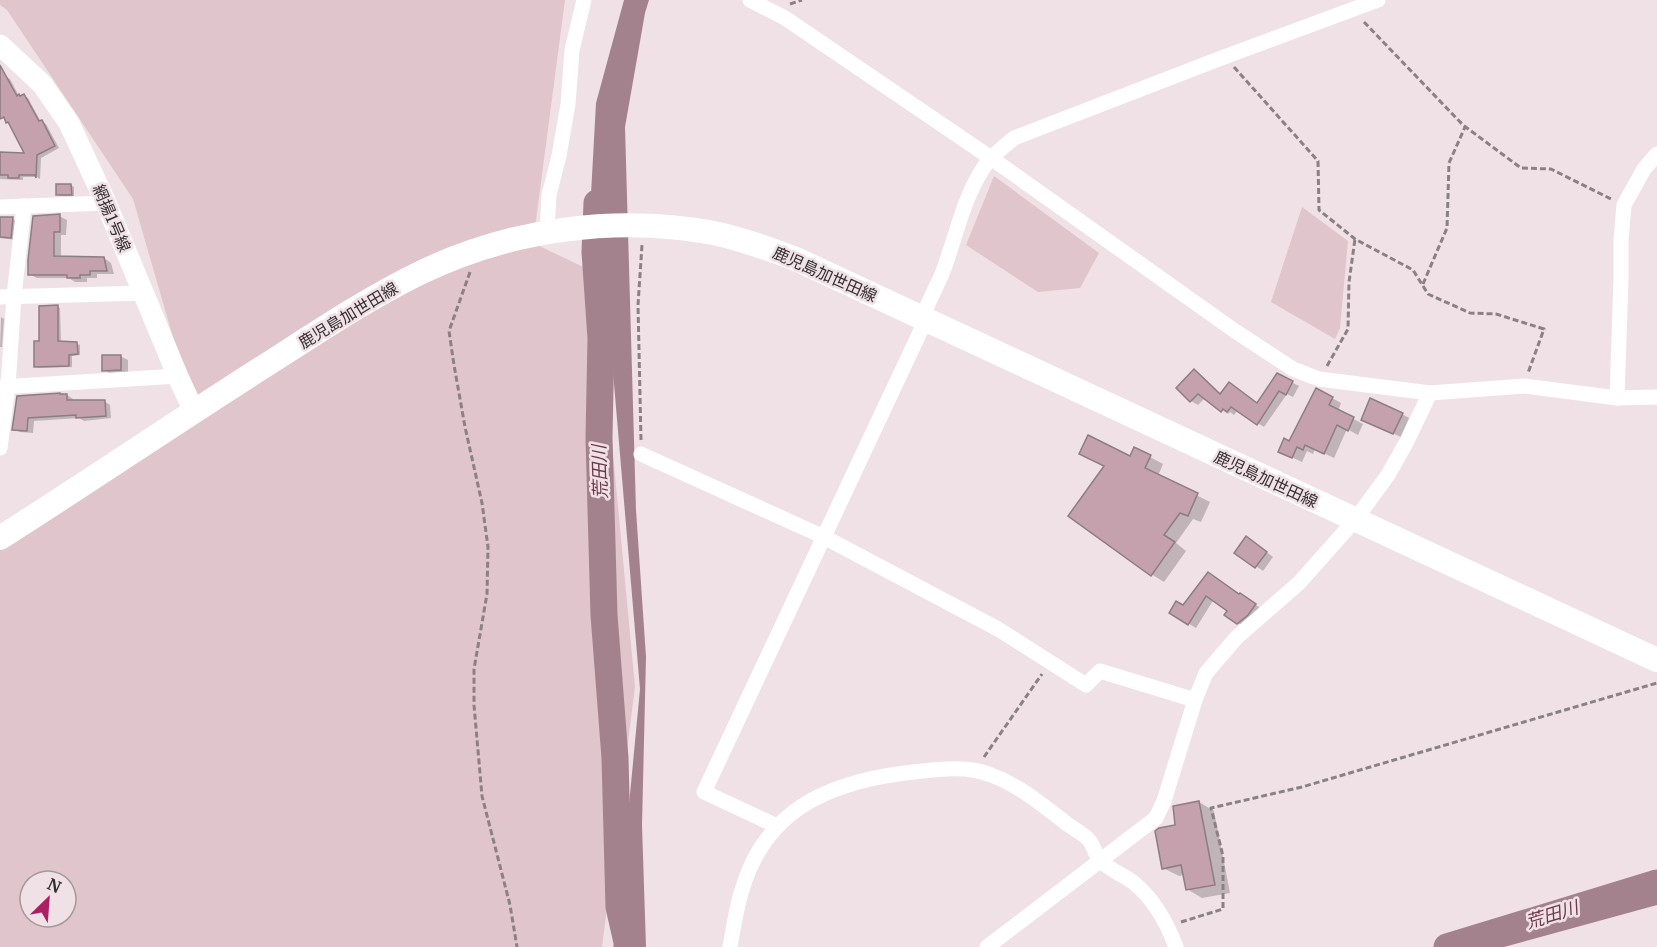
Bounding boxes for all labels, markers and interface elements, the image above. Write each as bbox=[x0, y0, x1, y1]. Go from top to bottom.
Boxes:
street label: 網揚1号線 bbox=[89, 181, 135, 255]
street label: 鹿児島加世田線 bbox=[770, 242, 880, 306]
street label: 鹿児島加世田線 bbox=[295, 278, 401, 352]
water label: 荒田川 bbox=[587, 443, 612, 499]
street label: 鹿児島加世田線 bbox=[1211, 446, 1321, 512]
north arrow bbox=[18, 869, 78, 929]
text: N bbox=[44, 874, 65, 897]
water label: 荒田川 bbox=[1523, 895, 1583, 933]

